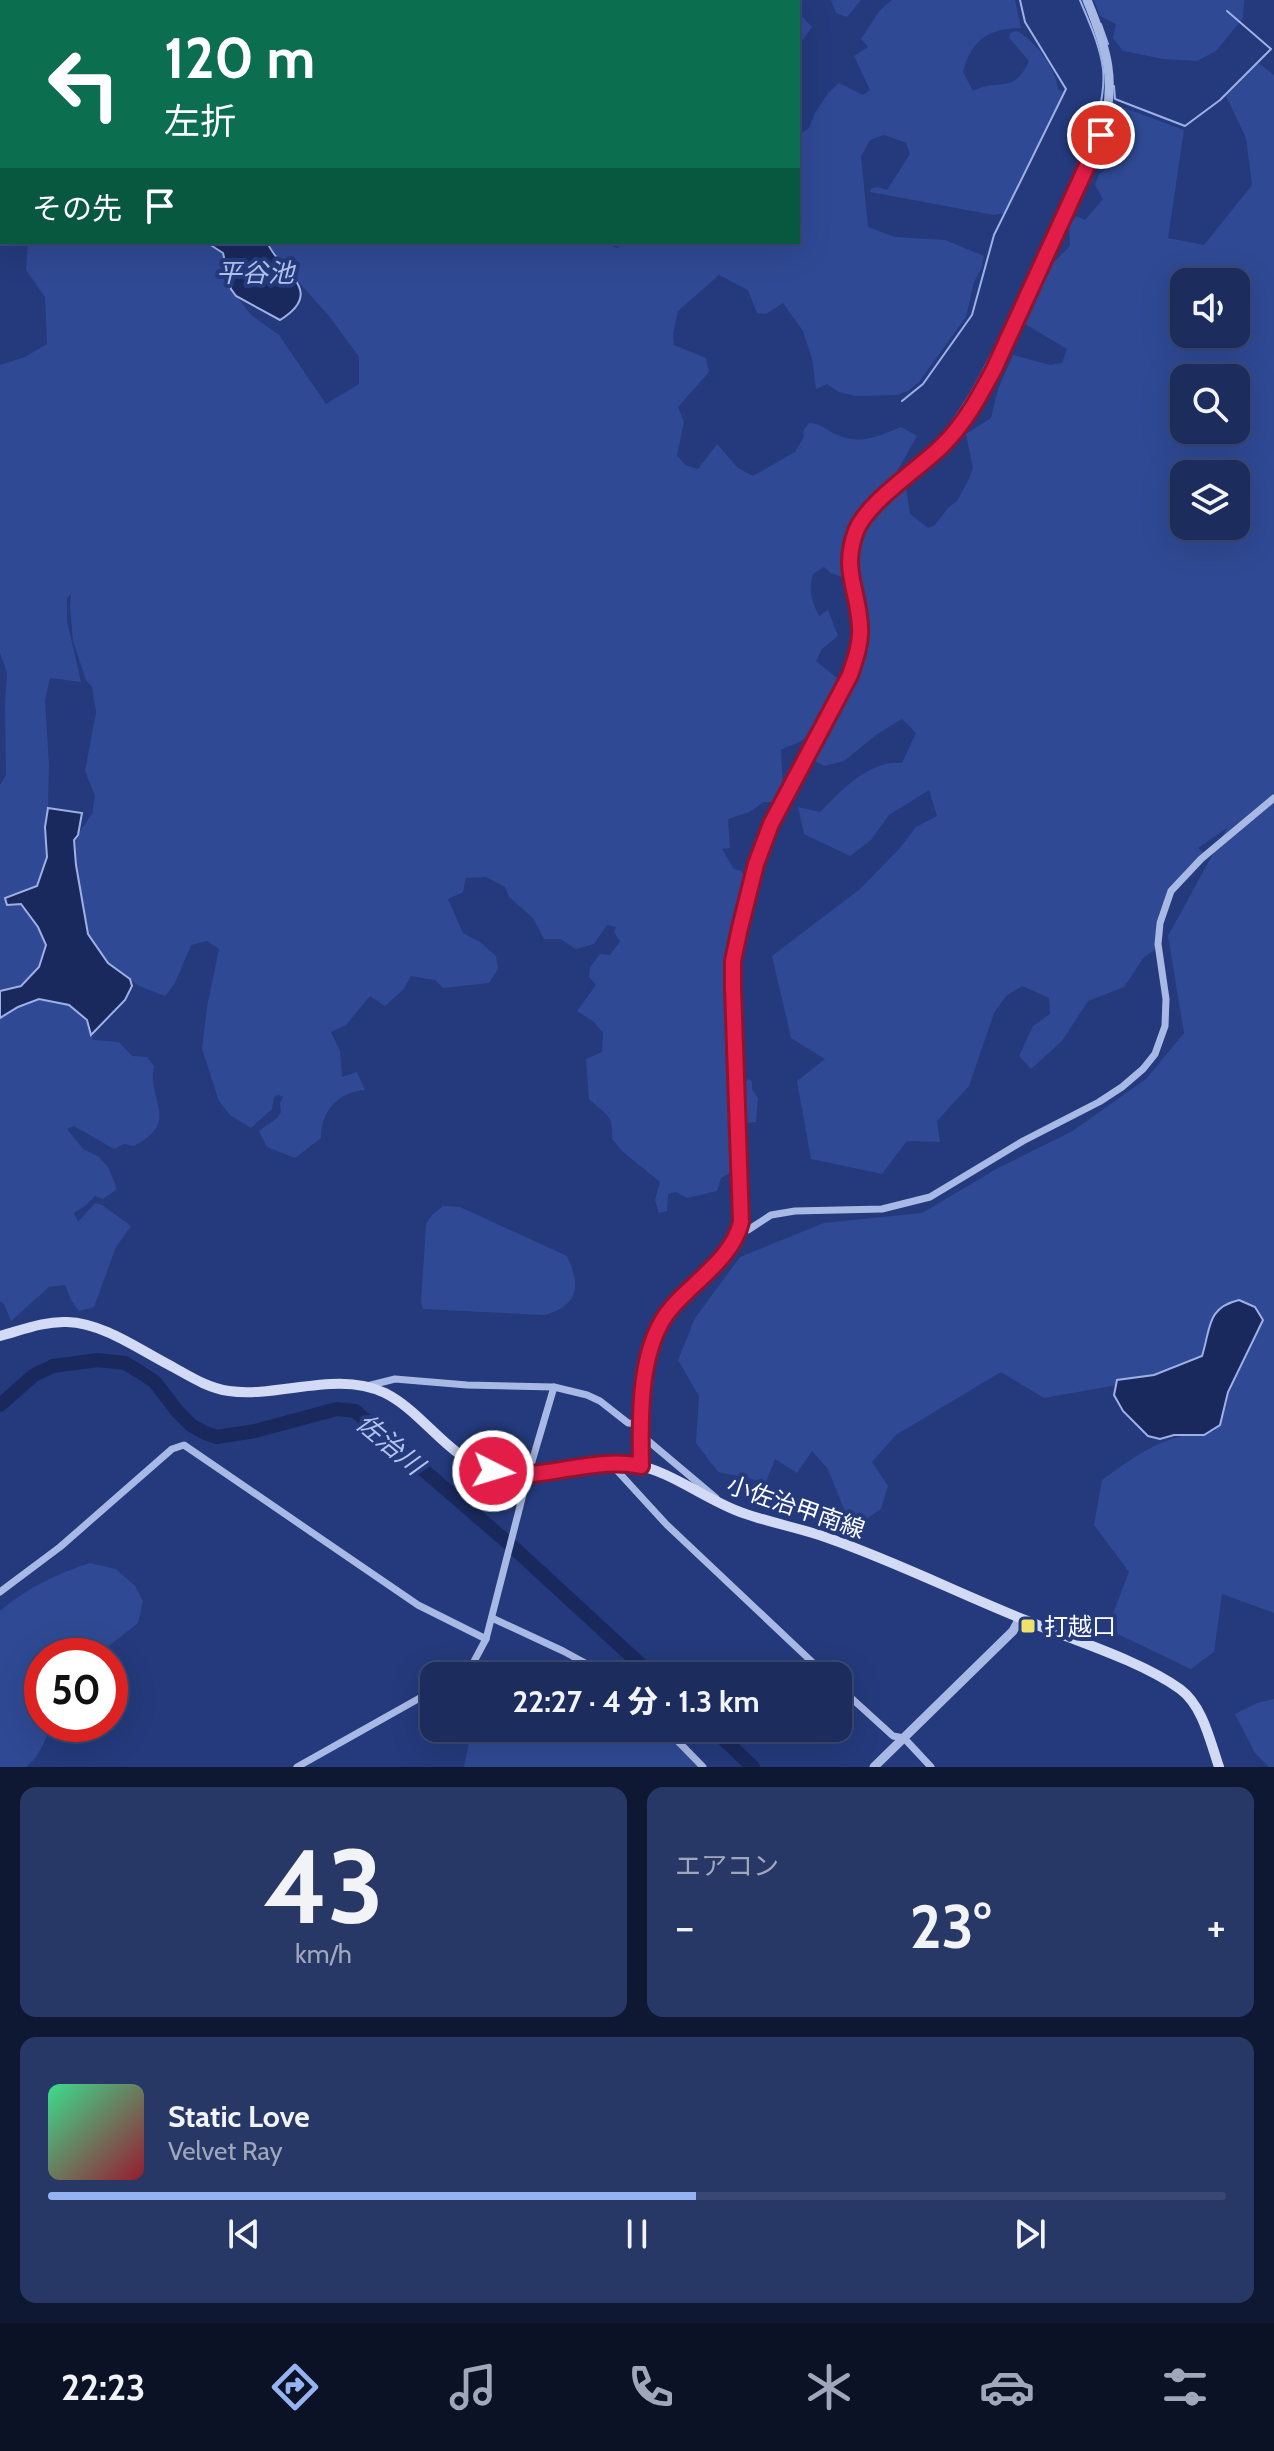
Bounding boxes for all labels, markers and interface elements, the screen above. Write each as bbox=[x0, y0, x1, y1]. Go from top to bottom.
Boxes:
text: 120 m bbox=[164, 24, 315, 92]
icon: left bbox=[32, 32, 136, 136]
text: 左折 bbox=[164, 99, 236, 143]
pin bbox=[1067, 101, 1135, 169]
icon: arrive bbox=[1079, 113, 1123, 157]
icon: arrive bbox=[138, 184, 182, 228]
text: その先 bbox=[32, 190, 122, 227]
water label: 平谷池 bbox=[216, 257, 297, 289]
map controls bbox=[1170, 268, 1250, 540]
button: sound bbox=[1170, 268, 1250, 348]
button: search bbox=[1170, 364, 1250, 444]
button: layers bbox=[1170, 460, 1250, 540]
water label: 佐治川 bbox=[350, 1407, 432, 1483]
position arrow bbox=[451, 1429, 535, 1513]
street label: 小佐治甲南線 bbox=[723, 1470, 869, 1544]
place label: 打越口 bbox=[1044, 1612, 1116, 1641]
marker: 打越口 bbox=[1019, 1617, 1037, 1635]
speed limit sign: 50 bbox=[24, 1638, 128, 1742]
text: 22:27 · 4 分 · 1.3 km bbox=[512, 1683, 760, 1720]
text: 43 bbox=[263, 1823, 384, 1949]
text: エアコン bbox=[675, 1850, 779, 1882]
text: 23° bbox=[910, 1890, 991, 1963]
text: − bbox=[675, 1900, 694, 1953]
text: + bbox=[1207, 1900, 1226, 1953]
text: km/h bbox=[295, 1938, 352, 1970]
text: Static Love bbox=[168, 2098, 310, 2135]
text: Velvet Ray bbox=[168, 2135, 283, 2167]
icon: previous bbox=[222, 2212, 266, 2256]
icon: pause bbox=[615, 2212, 659, 2256]
icon: next bbox=[1008, 2212, 1052, 2256]
icon: directions bbox=[267, 2359, 323, 2415]
icon: music bbox=[445, 2359, 501, 2415]
icon: phone bbox=[623, 2359, 679, 2415]
icon: climate bbox=[801, 2359, 857, 2415]
icon: car bbox=[979, 2359, 1035, 2415]
icon: filters bbox=[1157, 2359, 1213, 2415]
text: 22:23 bbox=[61, 2365, 145, 2409]

